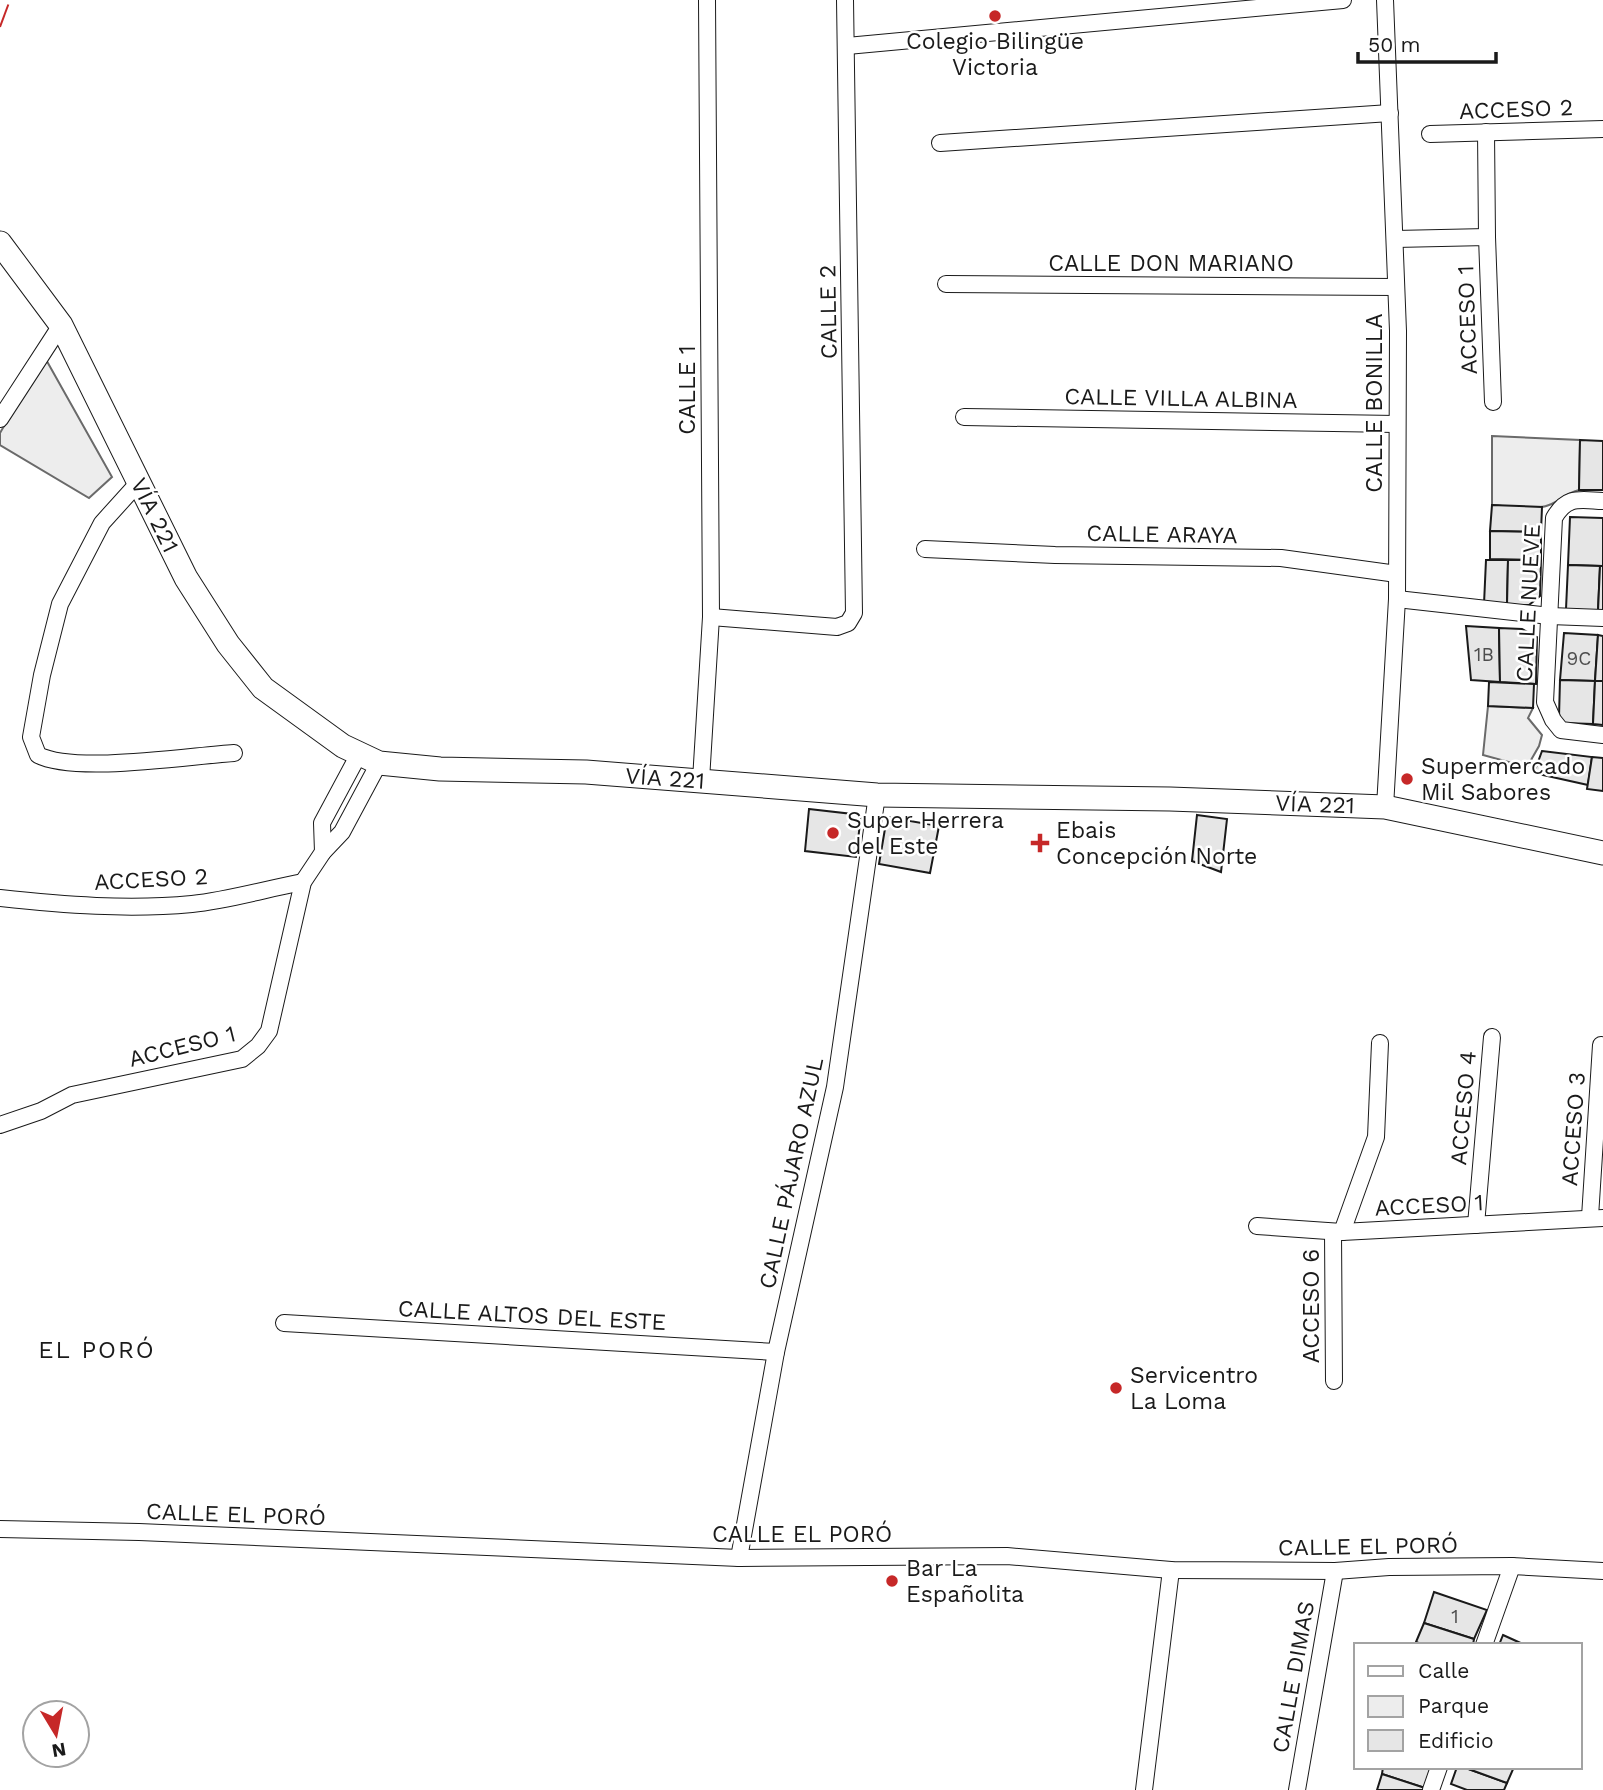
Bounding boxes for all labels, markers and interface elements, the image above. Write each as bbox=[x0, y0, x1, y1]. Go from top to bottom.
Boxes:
marker: Colegio Bilingüe Victoria bbox=[987, 8, 1003, 24]
scale bar bbox=[1358, 21, 1496, 65]
place label: Colegio Bilingüe Victoria bbox=[906, 28, 1084, 81]
text: 50 m bbox=[1368, 32, 1420, 57]
street label: ACCESO 2 bbox=[1459, 94, 1574, 125]
street label: CALLE DON MARIANO bbox=[1048, 250, 1294, 277]
street label: CALLE 2 bbox=[814, 265, 843, 359]
street label: ACCESO 1 bbox=[1452, 265, 1483, 375]
street label: CALLE BONILLA bbox=[1361, 313, 1388, 493]
street label: CALLE 1 bbox=[674, 345, 701, 435]
street label: CALLE VILLA ALBINA bbox=[1064, 383, 1298, 414]
street label: VÍA 221 bbox=[125, 474, 184, 557]
street label: CALLE ARAYA bbox=[1086, 520, 1238, 549]
street label: CALLE NUEVE bbox=[1511, 523, 1546, 683]
house number: 1B bbox=[1474, 643, 1494, 666]
house number: 9C bbox=[1567, 647, 1591, 670]
place label: Supermercado Mil Sabores bbox=[1421, 753, 1585, 806]
street label: VÍA 221 bbox=[624, 762, 706, 795]
marker: Supermercado Mil Sabores bbox=[1399, 771, 1415, 787]
street label: VÍA 221 bbox=[1275, 790, 1355, 819]
place label: Super Herrera del Este bbox=[847, 807, 1004, 860]
place label: Ebais Concepción Norte bbox=[1056, 817, 1257, 870]
marker: Super Herrera del Este bbox=[825, 825, 841, 841]
marker: Ebais Concepción Norte bbox=[1030, 833, 1050, 853]
street label: ACCESO 2 bbox=[93, 863, 209, 896]
street label: ACCESO 1 bbox=[126, 1020, 238, 1073]
street label: ACCESO 4 bbox=[1445, 1050, 1482, 1166]
street label: CALLE PÁJARO AZUL bbox=[754, 1055, 829, 1291]
street label: ACCESO 3 bbox=[1556, 1071, 1591, 1187]
street label: ACCESO 1 bbox=[1374, 1189, 1484, 1222]
street label: ACCESO 6 bbox=[1298, 1249, 1325, 1363]
street label: CALLE ALTOS DEL ESTE bbox=[397, 1295, 667, 1336]
district label: EL PORÓ bbox=[38, 1336, 156, 1364]
place label: Servicentro La Loma bbox=[1130, 1362, 1258, 1415]
marker: Servicentro La Loma bbox=[1108, 1380, 1124, 1396]
street label: CALLE EL PORÓ bbox=[145, 1497, 327, 1531]
street label: CALLE EL PORÓ bbox=[712, 1520, 892, 1548]
street label: CALLE EL PORÓ bbox=[1278, 1530, 1458, 1562]
place label: Bar La Españolita bbox=[906, 1555, 1024, 1608]
marker: Bar La Españolita bbox=[884, 1573, 900, 1589]
street label: CALLE DIMAS bbox=[1267, 1599, 1320, 1755]
house number: 1 bbox=[1451, 1605, 1459, 1628]
legend bbox=[1354, 1643, 1582, 1769]
text: Calle bbox=[1418, 1658, 1469, 1683]
text: Parque bbox=[1418, 1693, 1489, 1718]
north arrow bbox=[21, 1699, 91, 1769]
text: Edificio bbox=[1418, 1728, 1494, 1753]
text: N bbox=[50, 1738, 68, 1763]

